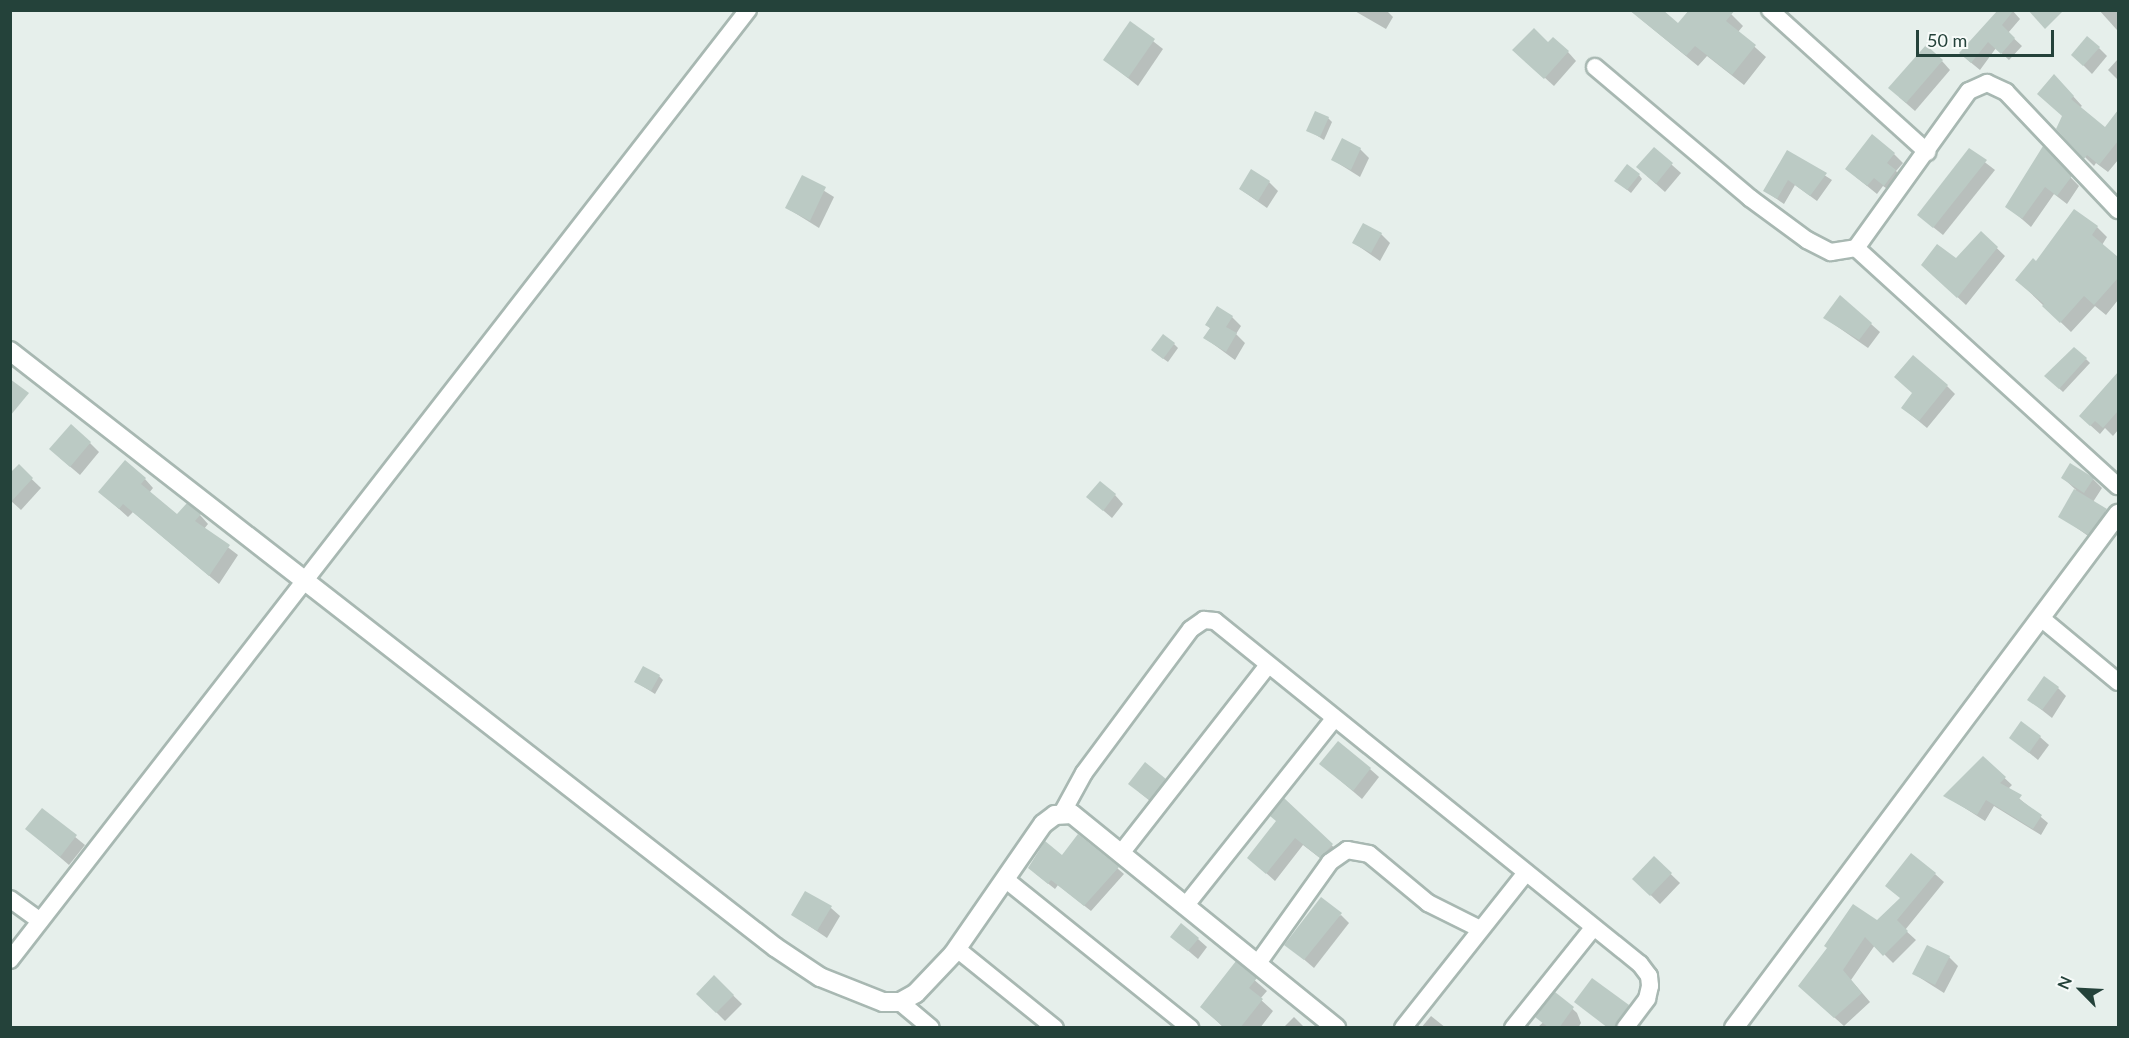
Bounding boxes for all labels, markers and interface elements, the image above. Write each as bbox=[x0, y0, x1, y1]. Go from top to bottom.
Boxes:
scale bar bbox=[1919, 18, 2057, 56]
text: 50 m bbox=[1927, 29, 1967, 51]
north arrow bbox=[2051, 960, 2111, 1020]
text: N bbox=[2053, 973, 2075, 992]

